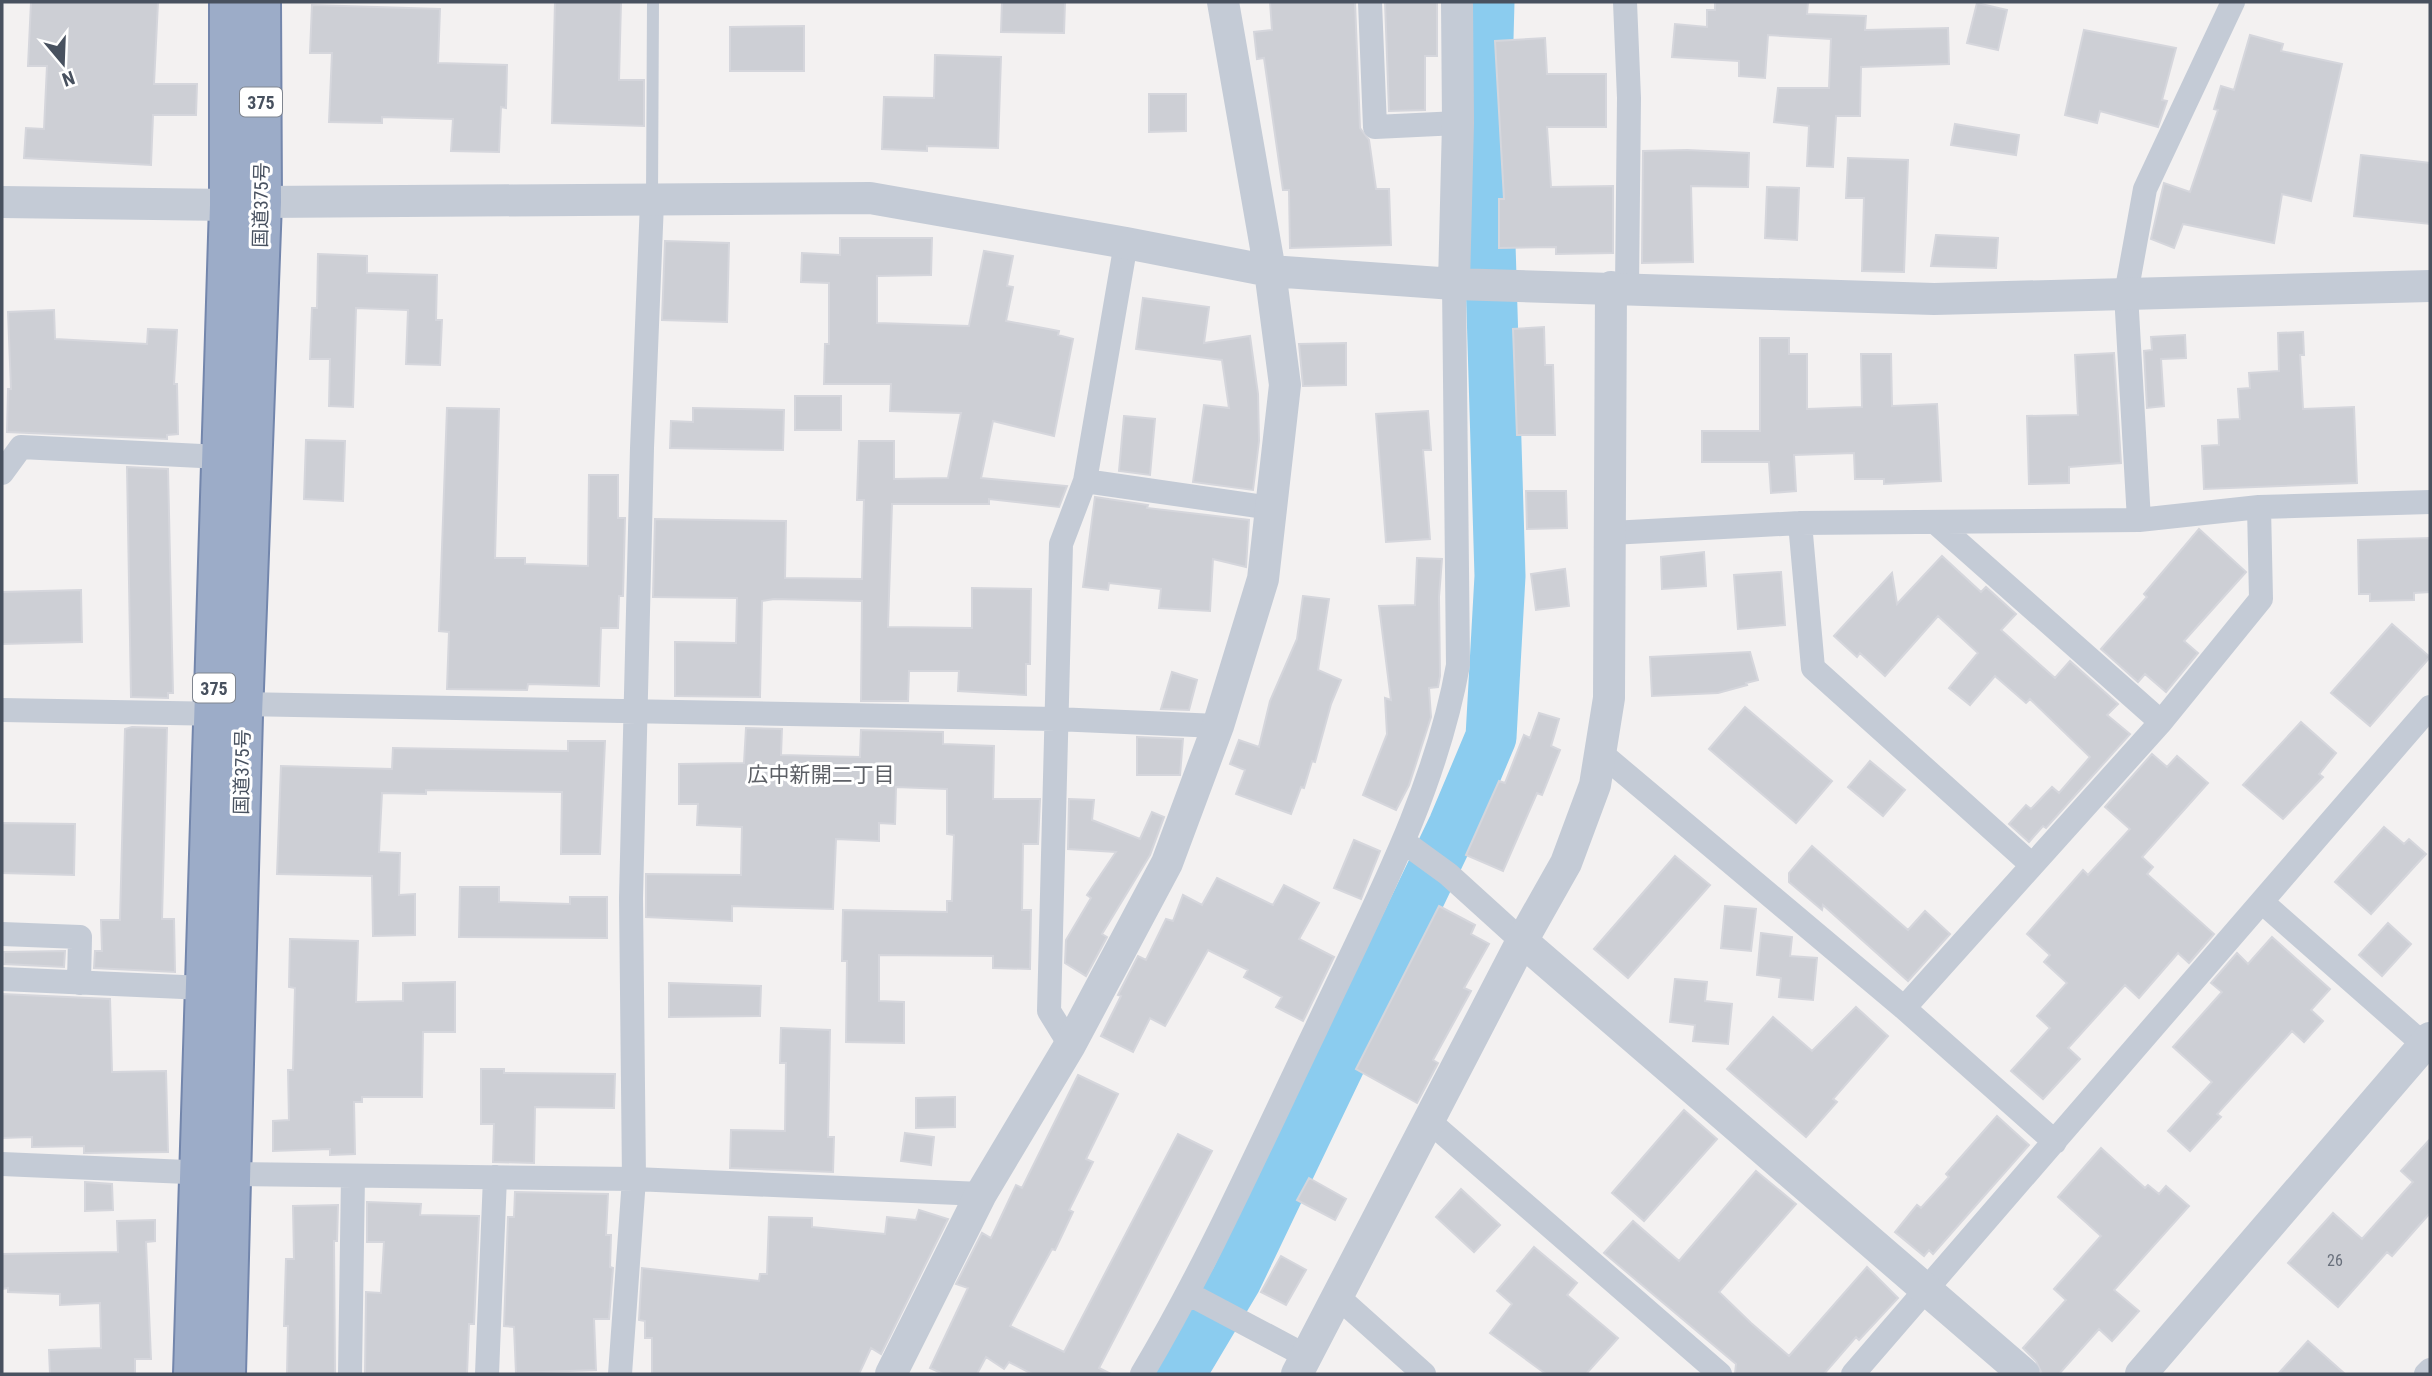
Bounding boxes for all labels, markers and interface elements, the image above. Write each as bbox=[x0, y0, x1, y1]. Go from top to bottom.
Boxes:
north arrow bbox=[28, 28, 98, 98]
text: N bbox=[59, 66, 78, 91]
road number: 375 bbox=[240, 88, 282, 116]
street label: 国道375号 bbox=[249, 162, 273, 248]
road number: 375 bbox=[193, 674, 235, 702]
street label: 国道375号 bbox=[230, 729, 254, 815]
district label: 広中新開二丁目 bbox=[748, 763, 895, 787]
house number: 26 bbox=[2327, 1251, 2343, 1270]

